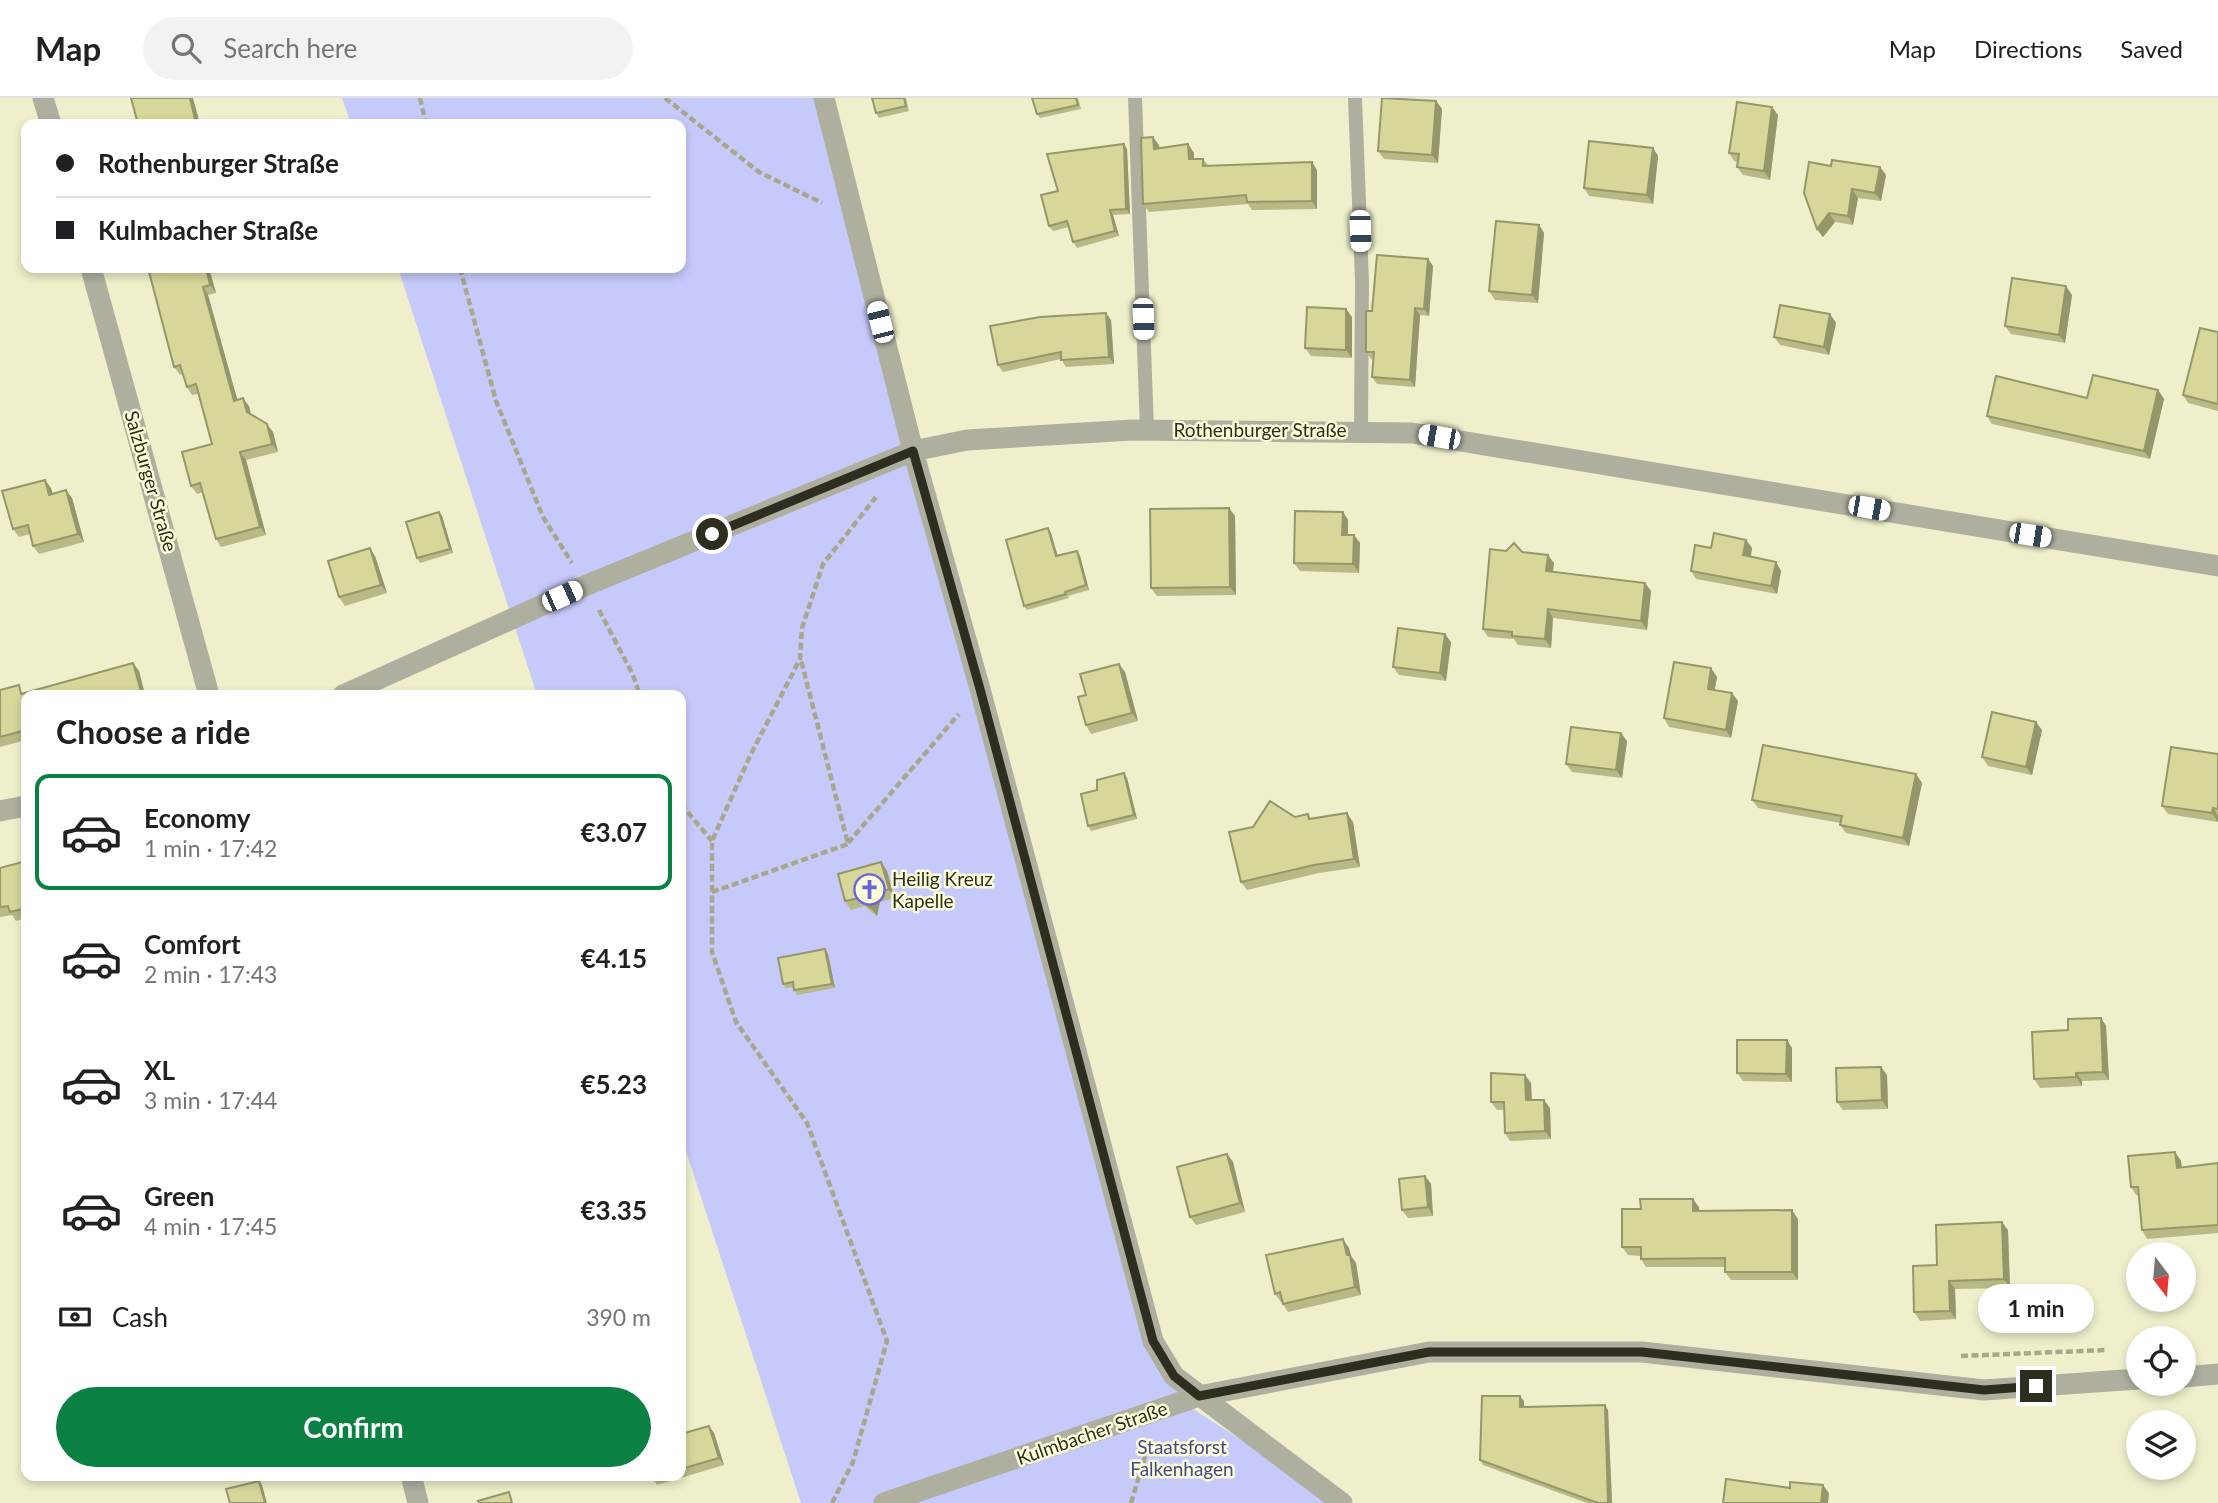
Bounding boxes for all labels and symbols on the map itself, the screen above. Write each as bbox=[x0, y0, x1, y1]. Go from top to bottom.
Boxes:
car bbox=[1349, 210, 1372, 252]
car bbox=[1132, 298, 1155, 340]
car bbox=[865, 299, 896, 345]
street label: Salzburger Straße bbox=[120, 408, 183, 554]
street label: Rothenburger Straße bbox=[1174, 418, 1346, 441]
car bbox=[1417, 423, 1462, 451]
car bbox=[1847, 494, 1892, 522]
route start bbox=[696, 518, 728, 550]
car bbox=[2008, 521, 2053, 549]
car bbox=[539, 578, 586, 614]
place label: Heilig Kreuz Kapelle bbox=[892, 867, 993, 912]
church icon: Heilig Kreuz Kapelle bbox=[852, 873, 886, 907]
north arrow bbox=[2126, 1242, 2196, 1312]
callout: 1 min bbox=[1978, 1284, 2094, 1334]
route end bbox=[2020, 1370, 2052, 1402]
street label: Kulmbacher Straße bbox=[1013, 1396, 1170, 1469]
park label: Staatsforst Falkenhagen bbox=[1130, 1435, 1234, 1480]

